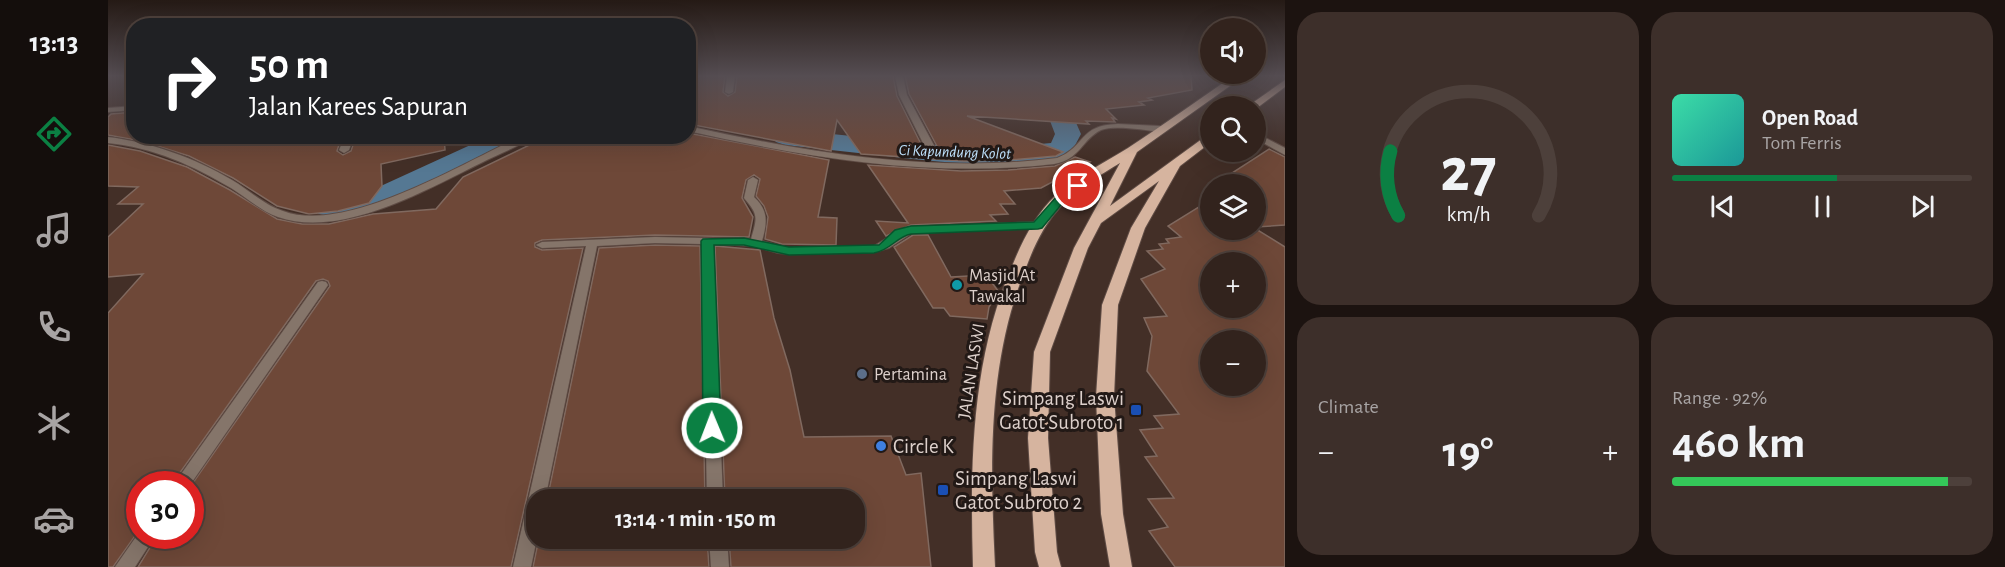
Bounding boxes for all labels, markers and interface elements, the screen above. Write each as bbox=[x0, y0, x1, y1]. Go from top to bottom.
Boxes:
map controls bbox=[1200, 18, 1266, 396]
button: sound bbox=[1200, 18, 1266, 84]
text: 13:13 bbox=[30, 29, 78, 56]
icon: right bbox=[150, 42, 228, 120]
text: 50 m bbox=[249, 44, 329, 86]
text: Jalan Karees Sapuran bbox=[249, 93, 468, 120]
button: search bbox=[1200, 96, 1266, 162]
text: Open Road bbox=[1762, 107, 1858, 129]
icon: directions bbox=[33, 113, 75, 155]
text: Tom Ferris bbox=[1762, 133, 1842, 153]
text: 27 bbox=[1440, 140, 1496, 202]
water label: Ci Kapundung Kolot bbox=[898, 142, 1012, 163]
pin bbox=[1052, 160, 1103, 211]
icon: arrive bbox=[1061, 169, 1094, 202]
button: layers bbox=[1200, 174, 1266, 240]
icon: previous bbox=[1706, 190, 1739, 223]
icon: pause bbox=[1806, 190, 1839, 223]
icon: next bbox=[1906, 190, 1939, 223]
text: km/h bbox=[1446, 204, 1490, 225]
icon: music bbox=[33, 209, 75, 251]
button: + bbox=[1200, 252, 1266, 318]
place label: Masjid At Tawakal bbox=[969, 267, 1035, 306]
marker: Masjid At Tawakal bbox=[950, 278, 964, 292]
icon: phone bbox=[33, 306, 75, 348]
street label: JALAN LASWI bbox=[956, 322, 988, 420]
button: − bbox=[1200, 330, 1266, 396]
place label: Pertamina bbox=[874, 366, 947, 384]
marker: Pertamina bbox=[855, 367, 869, 381]
place label: Simpang Laswi Gatot Subroto 1 bbox=[999, 388, 1124, 433]
text: Range · 92% bbox=[1672, 388, 1767, 408]
position arrow bbox=[680, 396, 744, 460]
text: Climate bbox=[1318, 397, 1379, 417]
icon: climate bbox=[33, 402, 75, 444]
marker: Simpang Laswi Gatot Subroto 1 bbox=[1129, 403, 1143, 417]
text: 460 km bbox=[1672, 421, 1805, 466]
text: 19° bbox=[1442, 430, 1494, 475]
place label: Circle K bbox=[893, 436, 954, 457]
text: − bbox=[1318, 436, 1334, 469]
text: + bbox=[1602, 436, 1618, 469]
marker: Circle K bbox=[874, 439, 888, 453]
place label: Simpang Laswi Gatot Subroto 2 bbox=[955, 468, 1082, 513]
speed limit sign: 30 bbox=[126, 471, 204, 549]
marker: Simpang Laswi Gatot Subroto 2 bbox=[936, 483, 950, 497]
icon: car bbox=[33, 498, 75, 540]
text: 13:14 · 1 min · 150 m bbox=[615, 508, 776, 530]

